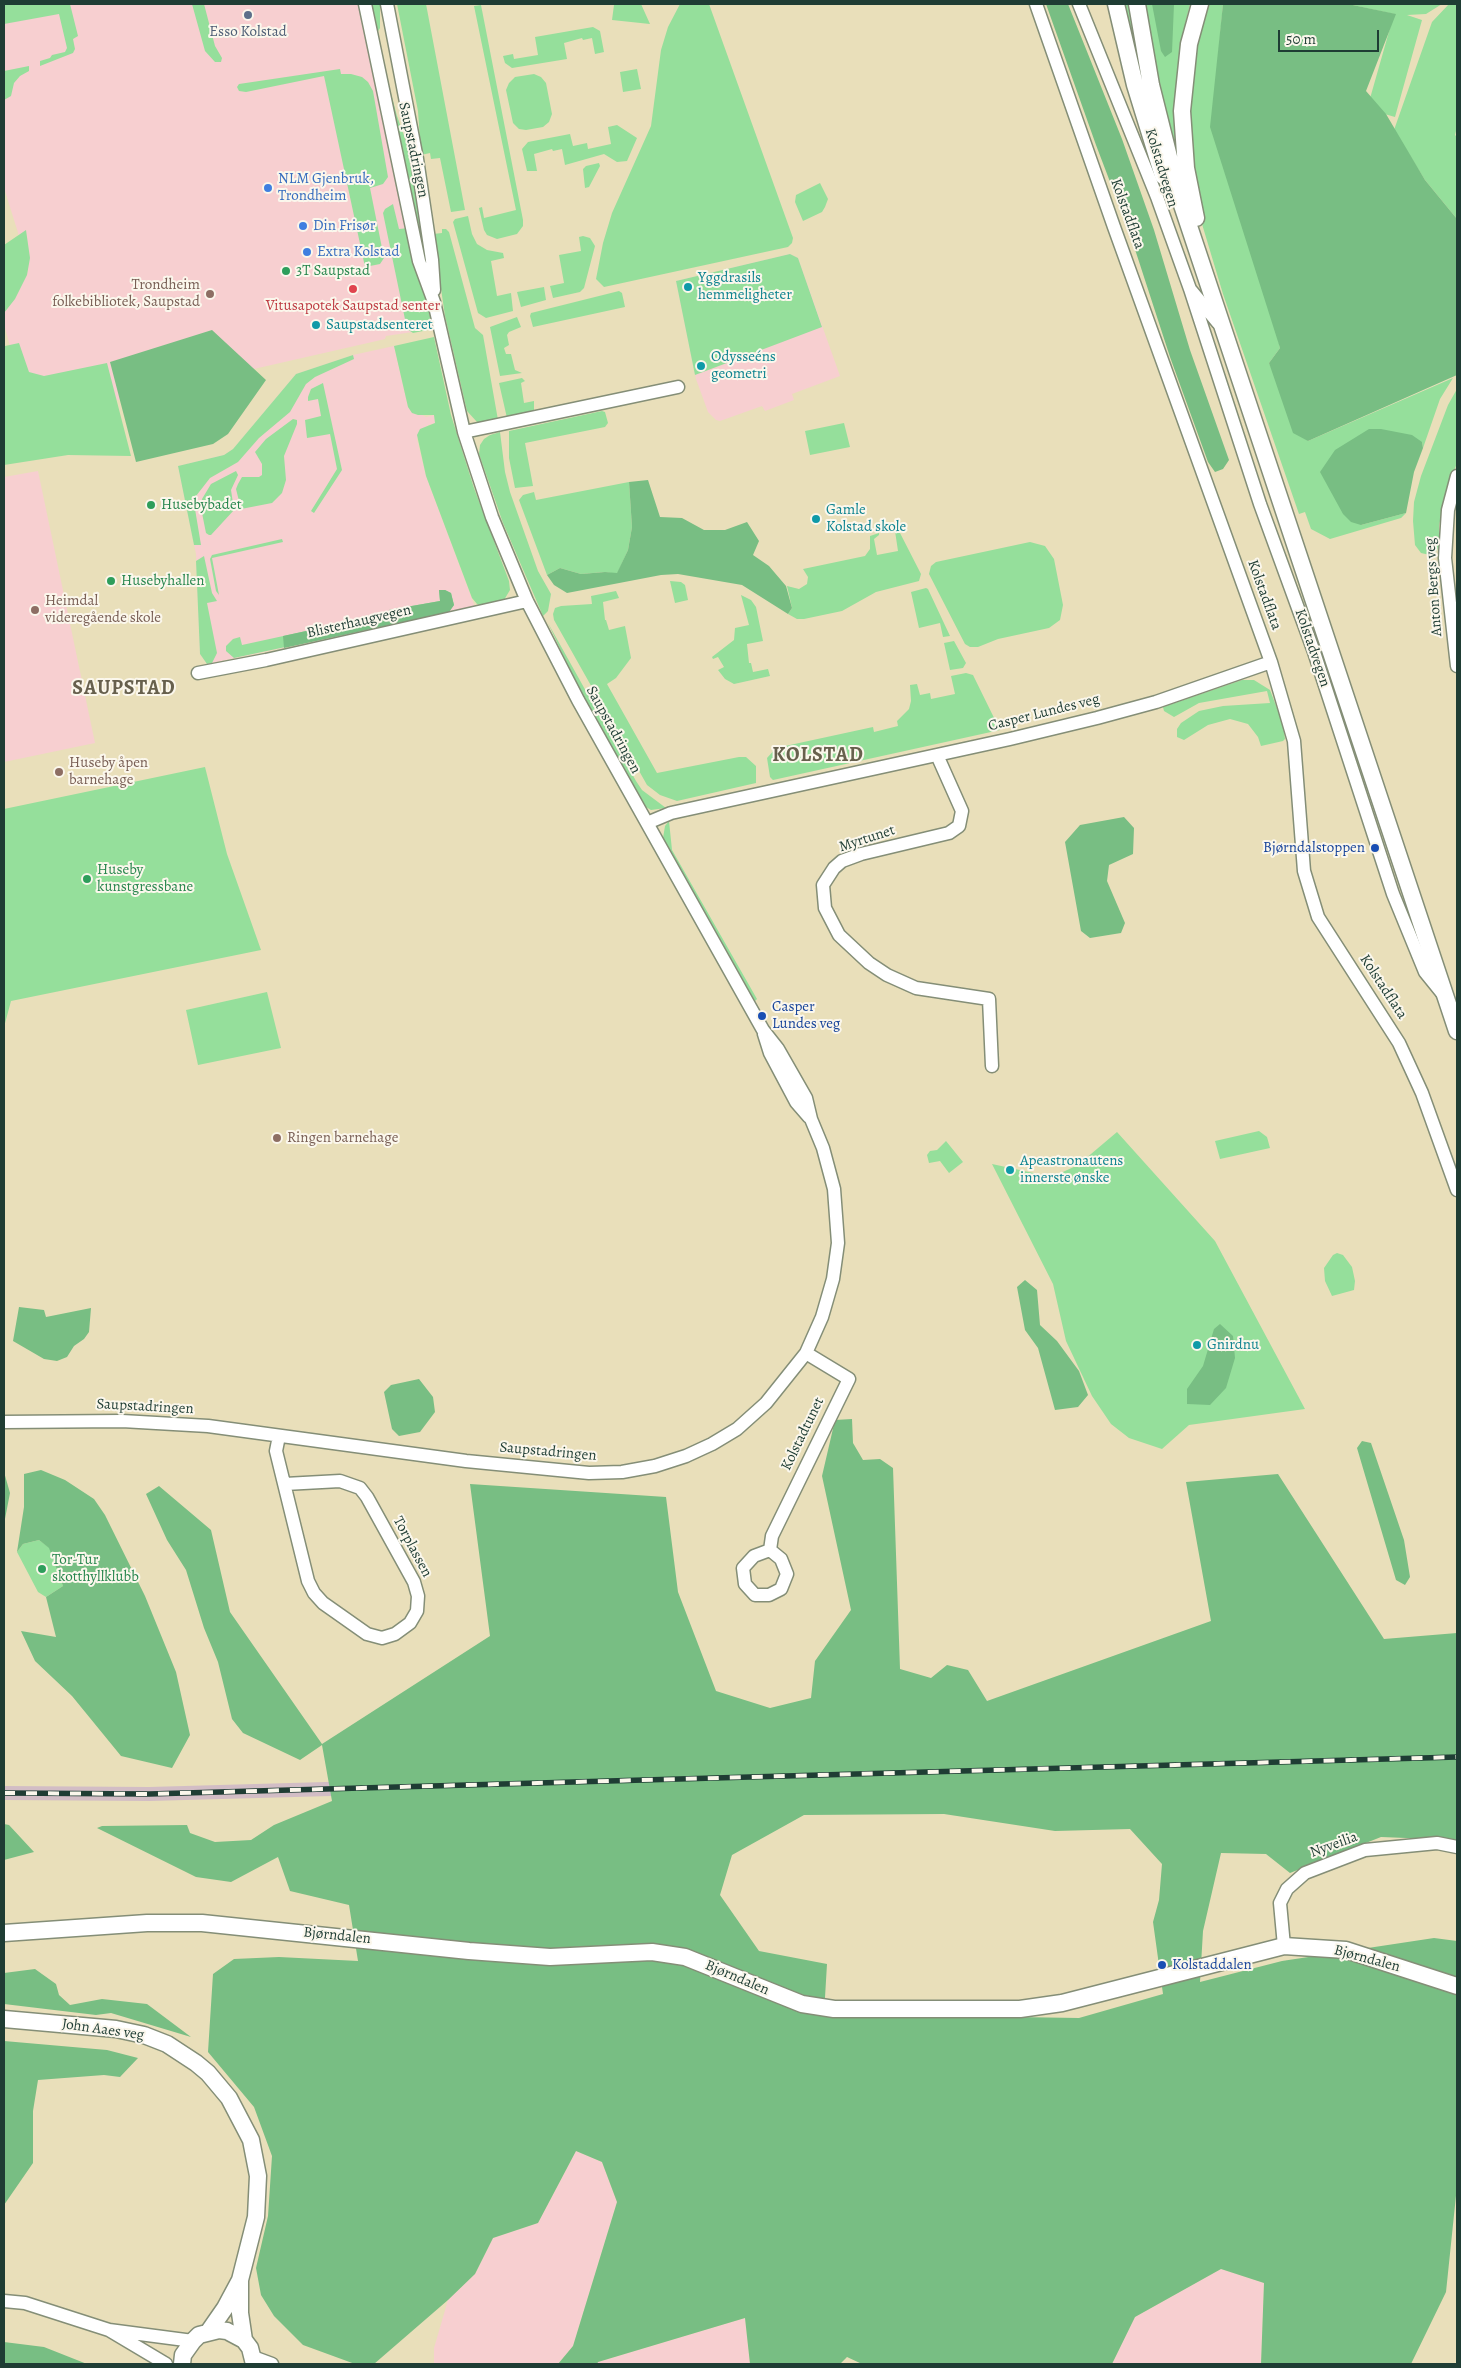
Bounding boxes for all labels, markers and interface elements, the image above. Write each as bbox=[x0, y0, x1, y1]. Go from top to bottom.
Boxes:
marker: Esso Kolstad bbox=[242, 9, 254, 21]
scale bar bbox=[1281, 20, 1382, 52]
place label: Esso Kolstad bbox=[209, 23, 287, 41]
text: 50 m bbox=[1286, 29, 1316, 49]
street label: Saupstadringen bbox=[394, 101, 432, 199]
street label: Kolstadvegen bbox=[1140, 126, 1182, 210]
place label: NLM Gjenbruk, Trondheim bbox=[278, 170, 374, 205]
street label: Kolstadflata bbox=[1106, 176, 1148, 252]
marker: NLM Gjenbruk, Trondheim bbox=[262, 182, 274, 194]
place label: Din Frisør bbox=[313, 217, 376, 235]
marker: Din Frisør bbox=[297, 220, 309, 232]
place label: Extra Kolstad bbox=[317, 243, 400, 261]
marker: Extra Kolstad bbox=[301, 246, 313, 258]
place label: 3T Saupstad bbox=[296, 262, 370, 280]
marker: 3T Saupstad bbox=[280, 265, 292, 277]
place label: Yggdrasils hemmeligheter bbox=[698, 269, 792, 304]
place label: Trondheim folkebibliotek, Saupstad bbox=[52, 276, 200, 311]
marker: Yggdrasils hemmeligheter bbox=[682, 281, 694, 293]
marker: Vitusapotek Saupstad senter bbox=[347, 283, 359, 295]
marker: Trondheim folkebibliotek, Saupstad bbox=[204, 288, 216, 300]
place label: Vitusapotek Saupstad senter bbox=[266, 297, 440, 315]
place label: Saupstadsenteret bbox=[326, 316, 433, 334]
marker: Saupstadsenteret bbox=[310, 319, 322, 331]
place label: Odysseéns geometri bbox=[711, 348, 776, 383]
marker: Odysseéns geometri bbox=[695, 360, 707, 372]
place label: Husebybadet bbox=[161, 496, 242, 514]
marker: Husebybadet bbox=[145, 499, 157, 511]
place label: Gamle Kolstad skole bbox=[826, 501, 906, 536]
marker: Gamle Kolstad skole bbox=[810, 513, 822, 525]
street label: Anton Bergs veg bbox=[1422, 537, 1446, 637]
street label: Kolstadflata bbox=[1243, 557, 1285, 633]
place label: Husebyhallen bbox=[121, 572, 205, 590]
marker: Husebyhallen bbox=[105, 575, 117, 587]
place label: Heimdal videregående skole bbox=[45, 592, 161, 627]
street label: Blisterhaugvegen bbox=[305, 601, 413, 643]
marker: Heimdal videregående skole bbox=[29, 604, 41, 616]
street label: Kolstadvegen bbox=[1290, 606, 1334, 690]
district label: SAUPSTAD bbox=[71, 677, 177, 701]
street label: Saupstadringen bbox=[582, 683, 644, 777]
street label: Casper Lundes veg bbox=[987, 690, 1101, 736]
district label: KOLSTAD bbox=[771, 744, 865, 768]
place label: Huseby åpen barnehage bbox=[69, 754, 148, 789]
marker: Huseby åpen barnehage bbox=[53, 766, 65, 778]
street label: Myrtunet bbox=[837, 822, 897, 856]
place label: Bjørndalstoppen bbox=[1263, 839, 1365, 857]
marker: Bjørndalstoppen bbox=[1369, 842, 1381, 854]
place label: Huseby kunstgressbane bbox=[97, 861, 193, 896]
marker: Huseby kunstgressbane bbox=[81, 873, 93, 885]
street label: Kolstadflata bbox=[1355, 951, 1411, 1023]
place label: Casper Lundes veg bbox=[772, 998, 840, 1033]
marker: Casper Lundes veg bbox=[756, 1010, 768, 1022]
place label: Ringen barnehage bbox=[287, 1129, 398, 1147]
marker: Ringen barnehage bbox=[271, 1132, 283, 1144]
place label: Apeastronautens innerste ønske bbox=[1020, 1152, 1123, 1187]
marker: Apeastronautens innerste ønske bbox=[1004, 1164, 1016, 1176]
place label: Gnirdnu bbox=[1207, 1336, 1259, 1354]
marker: Gnirdnu bbox=[1191, 1339, 1203, 1351]
street label: Saupstadringen bbox=[96, 1395, 194, 1419]
street label: Kolstadtunet bbox=[778, 1395, 828, 1473]
street label: Saupstadringen bbox=[499, 1439, 597, 1465]
street label: Torplassen bbox=[389, 1514, 435, 1580]
place label: Tor-Tur skotthyllklubb bbox=[52, 1551, 139, 1586]
marker: Tor-Tur skotthyllklubb bbox=[36, 1563, 48, 1575]
street label: Nyveilia bbox=[1308, 1828, 1360, 1862]
street label: Bjørndalen bbox=[302, 1924, 372, 1948]
street label: Bjørndalen bbox=[1332, 1942, 1402, 1976]
street label: Bjørndalen bbox=[702, 1956, 772, 2000]
place label: Kolstaddalen bbox=[1172, 1956, 1252, 1974]
marker: Kolstaddalen bbox=[1156, 1959, 1168, 1971]
street label: John Aaes veg bbox=[61, 2015, 145, 2045]

